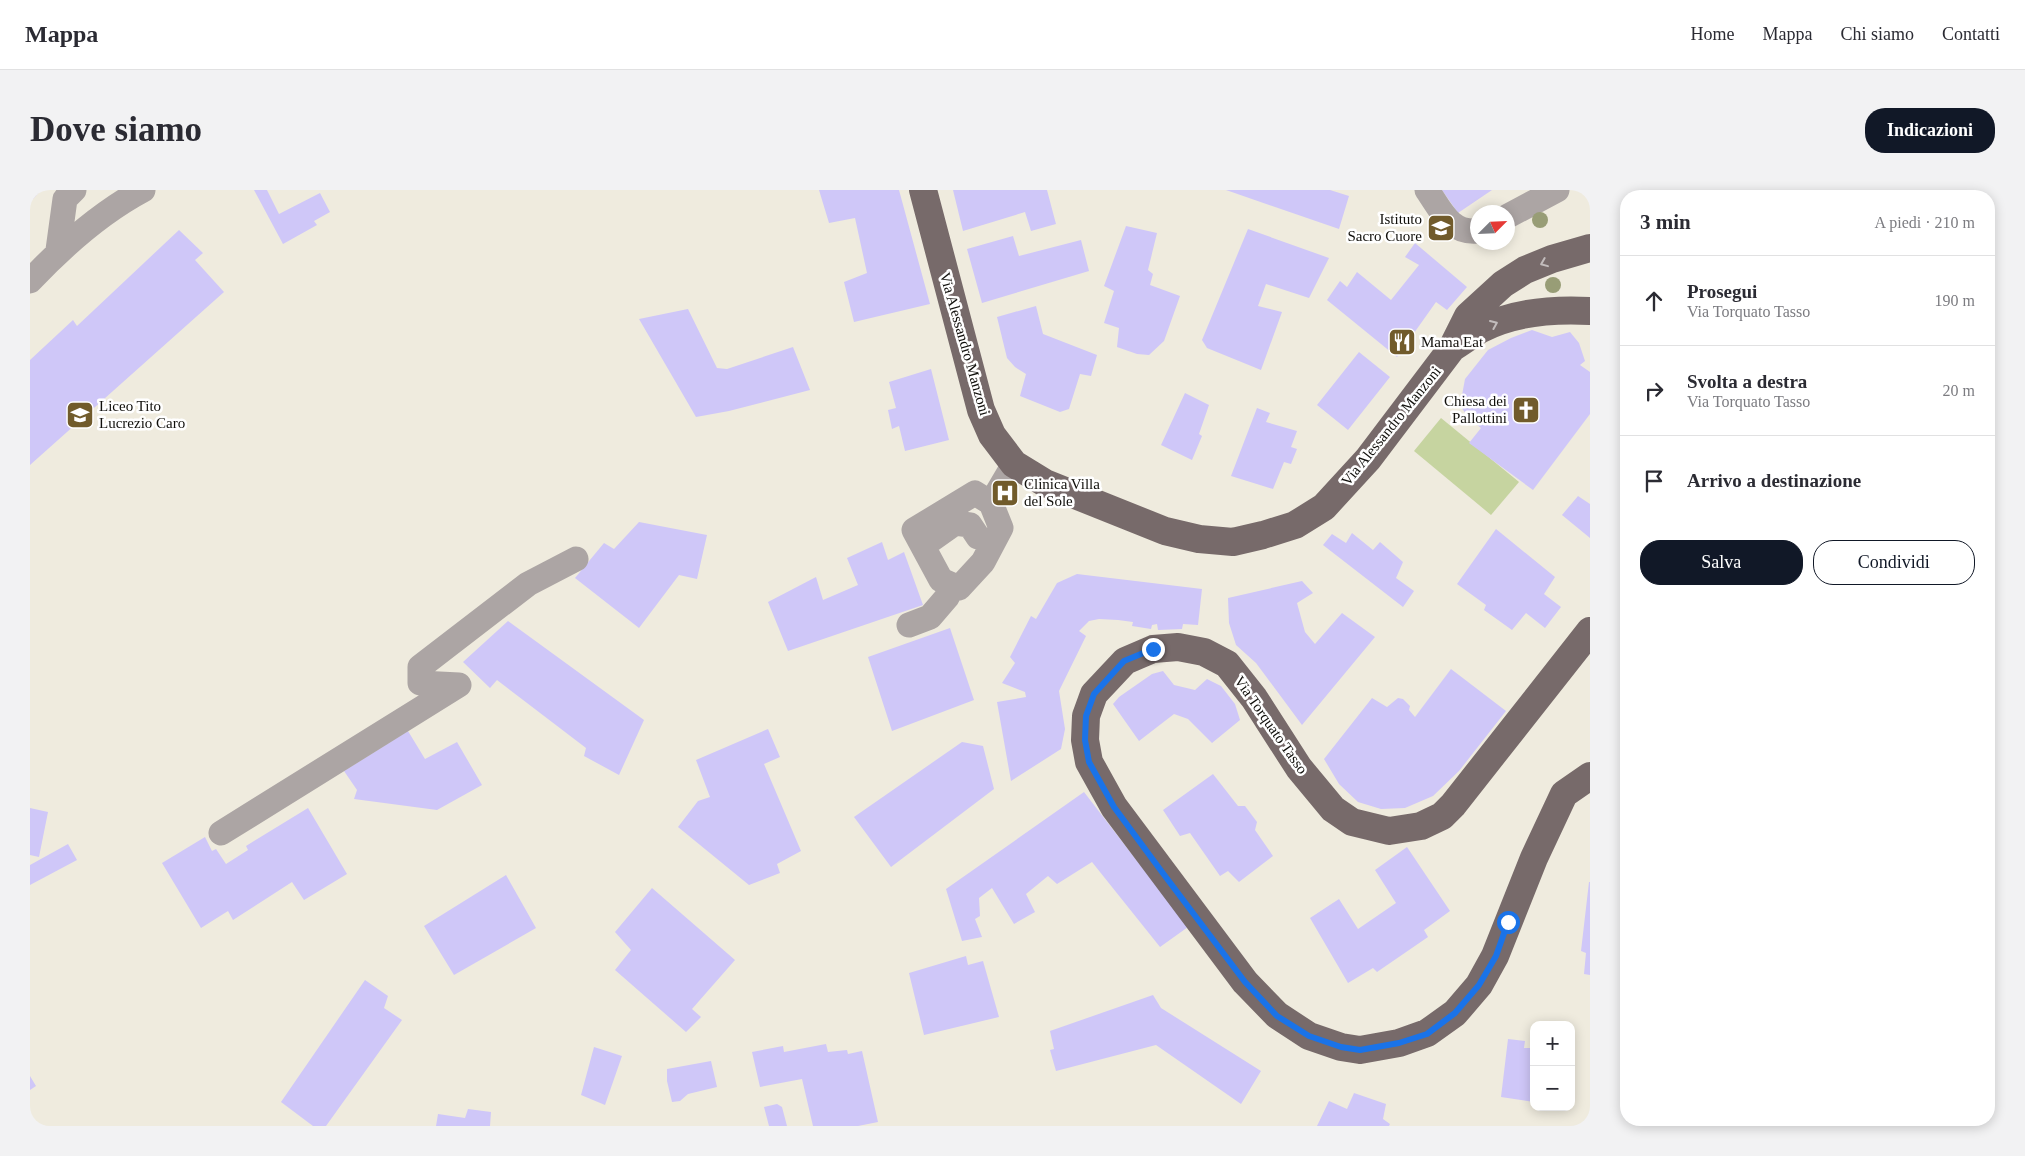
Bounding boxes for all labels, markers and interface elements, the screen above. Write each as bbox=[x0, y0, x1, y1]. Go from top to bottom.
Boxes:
text: Mappa bbox=[25, 21, 98, 47]
text: Home bbox=[1691, 24, 1735, 44]
text: Mappa bbox=[1763, 24, 1812, 44]
text: Chi siamo bbox=[1840, 24, 1914, 44]
text: Contatti bbox=[1942, 24, 2000, 44]
button: Indicazioni bbox=[1865, 108, 1995, 153]
text: Dove siamo bbox=[30, 110, 202, 149]
north arrow bbox=[1470, 205, 1515, 250]
text: 3 min bbox=[1640, 210, 1691, 234]
place label: Istituto Sacro Cuore bbox=[1347, 211, 1422, 244]
school or university icon: Istituto Sacro Cuore bbox=[1426, 213, 1456, 243]
text: A piedi · 210 m bbox=[1875, 214, 1975, 231]
one-way arrow bbox=[1540, 256, 1549, 267]
street label: Via Alessandro Manzoni bbox=[937, 271, 993, 417]
text: Prosegui bbox=[1687, 281, 1757, 302]
icon: ahead bbox=[1640, 287, 1668, 315]
text: 190 m bbox=[1935, 292, 1975, 309]
text: Via Torquato Tasso bbox=[1687, 303, 1810, 320]
one-way arrow bbox=[1489, 319, 1498, 330]
restaurant icon: Mama Eat bbox=[1387, 327, 1417, 357]
place label: Mama Eat bbox=[1421, 334, 1484, 350]
street label: Via Alessandro Manzoni bbox=[1338, 363, 1444, 489]
text: Svolta a destra bbox=[1687, 371, 1807, 392]
icon: right bbox=[1640, 377, 1668, 405]
text: 20 m bbox=[1943, 382, 1975, 399]
place label: Chiesa dei Pallottini bbox=[1444, 393, 1507, 426]
text: Via Torquato Tasso bbox=[1687, 393, 1810, 410]
church icon: Chiesa dei Pallottini bbox=[1511, 395, 1541, 425]
place label: Liceo Tito Lucrezio Caro bbox=[99, 398, 185, 431]
school or university icon: Liceo Tito Lucrezio Caro bbox=[65, 400, 95, 430]
icon: arrive bbox=[1640, 467, 1668, 495]
text: Arrivo a destinazione bbox=[1687, 470, 1861, 491]
place label: Clinica Villa del Sole bbox=[1024, 476, 1100, 509]
hospital icon: Clinica Villa del Sole bbox=[990, 478, 1020, 508]
button: Salva bbox=[1640, 540, 1803, 585]
button: Condividi bbox=[1813, 540, 1975, 585]
route end bbox=[1142, 638, 1165, 661]
street label: Via Torquato Tasso bbox=[1231, 673, 1311, 777]
route start bbox=[1497, 911, 1520, 934]
map controls bbox=[1530, 1021, 1575, 1111]
button: + bbox=[1530, 1021, 1575, 1066]
button: − bbox=[1530, 1066, 1575, 1111]

